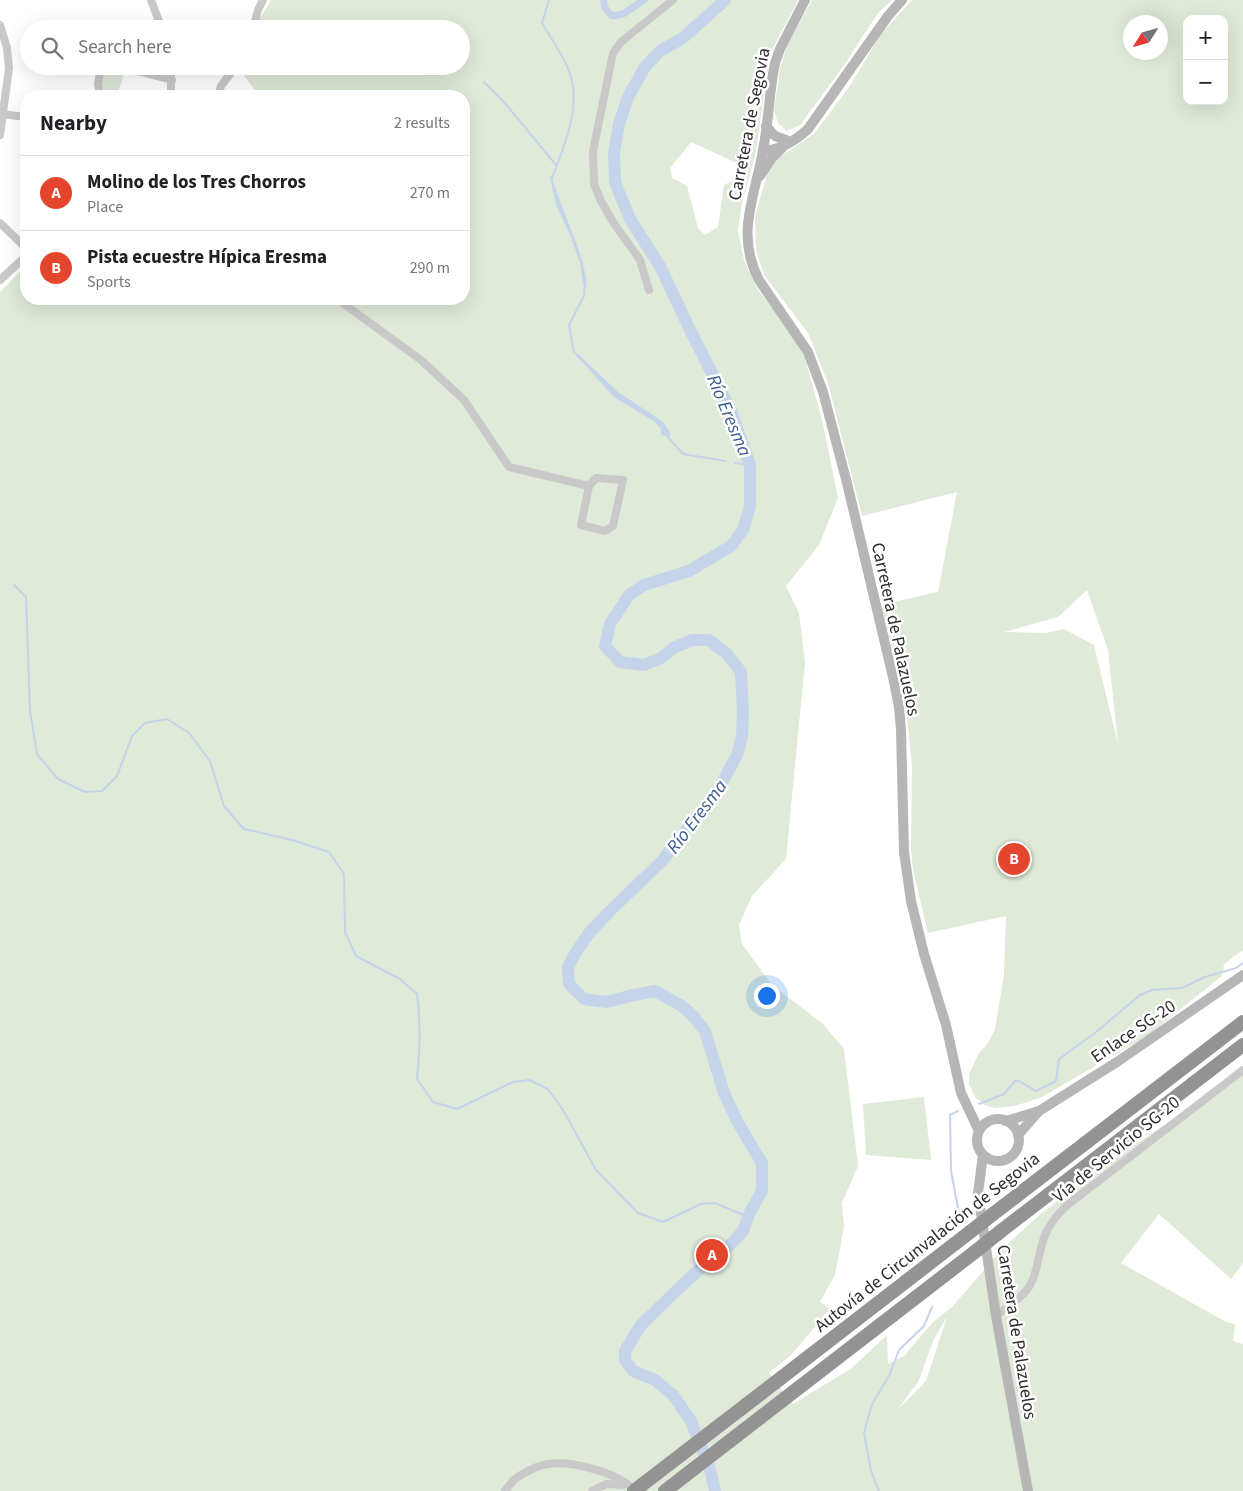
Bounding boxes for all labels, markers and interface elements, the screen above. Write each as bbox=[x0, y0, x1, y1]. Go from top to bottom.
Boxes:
north arrow bbox=[1123, 15, 1168, 60]
map controls bbox=[1183, 15, 1228, 105]
button: + bbox=[1183, 15, 1228, 60]
search box bbox=[20, 20, 470, 75]
icon: search bbox=[38, 34, 66, 62]
text: Search here bbox=[78, 34, 172, 61]
street label: Carretera de Segovia bbox=[722, 46, 777, 203]
button: − bbox=[1183, 60, 1228, 105]
text: Nearby bbox=[40, 108, 107, 138]
text: 2 results bbox=[394, 112, 450, 134]
text: Molino de los Tres Chorros bbox=[87, 169, 306, 196]
text: A bbox=[51, 182, 61, 204]
text: 270 m bbox=[410, 182, 450, 204]
text: Place bbox=[87, 196, 123, 218]
text: Pista ecuestre Hípica Eresma bbox=[87, 244, 327, 271]
text: B bbox=[51, 257, 61, 279]
text: 290 m bbox=[410, 257, 450, 279]
text: Sports bbox=[87, 271, 131, 293]
water label: Río Eresma bbox=[699, 370, 758, 461]
street label: Carretera de Palazuelos bbox=[865, 540, 926, 718]
water label: Río Eresma bbox=[660, 774, 734, 860]
pin: B bbox=[998, 840, 1030, 878]
your location bbox=[754, 983, 780, 1009]
street label: Enlace SG-20 bbox=[1086, 994, 1181, 1069]
street label: Vía de Servicio SG-20 bbox=[1047, 1090, 1185, 1209]
street label: Autovía de Circunvalación de Segovia bbox=[809, 1146, 1045, 1338]
pin: A bbox=[696, 1236, 728, 1274]
street label: Carretera de Palazuelos bbox=[990, 1243, 1043, 1421]

